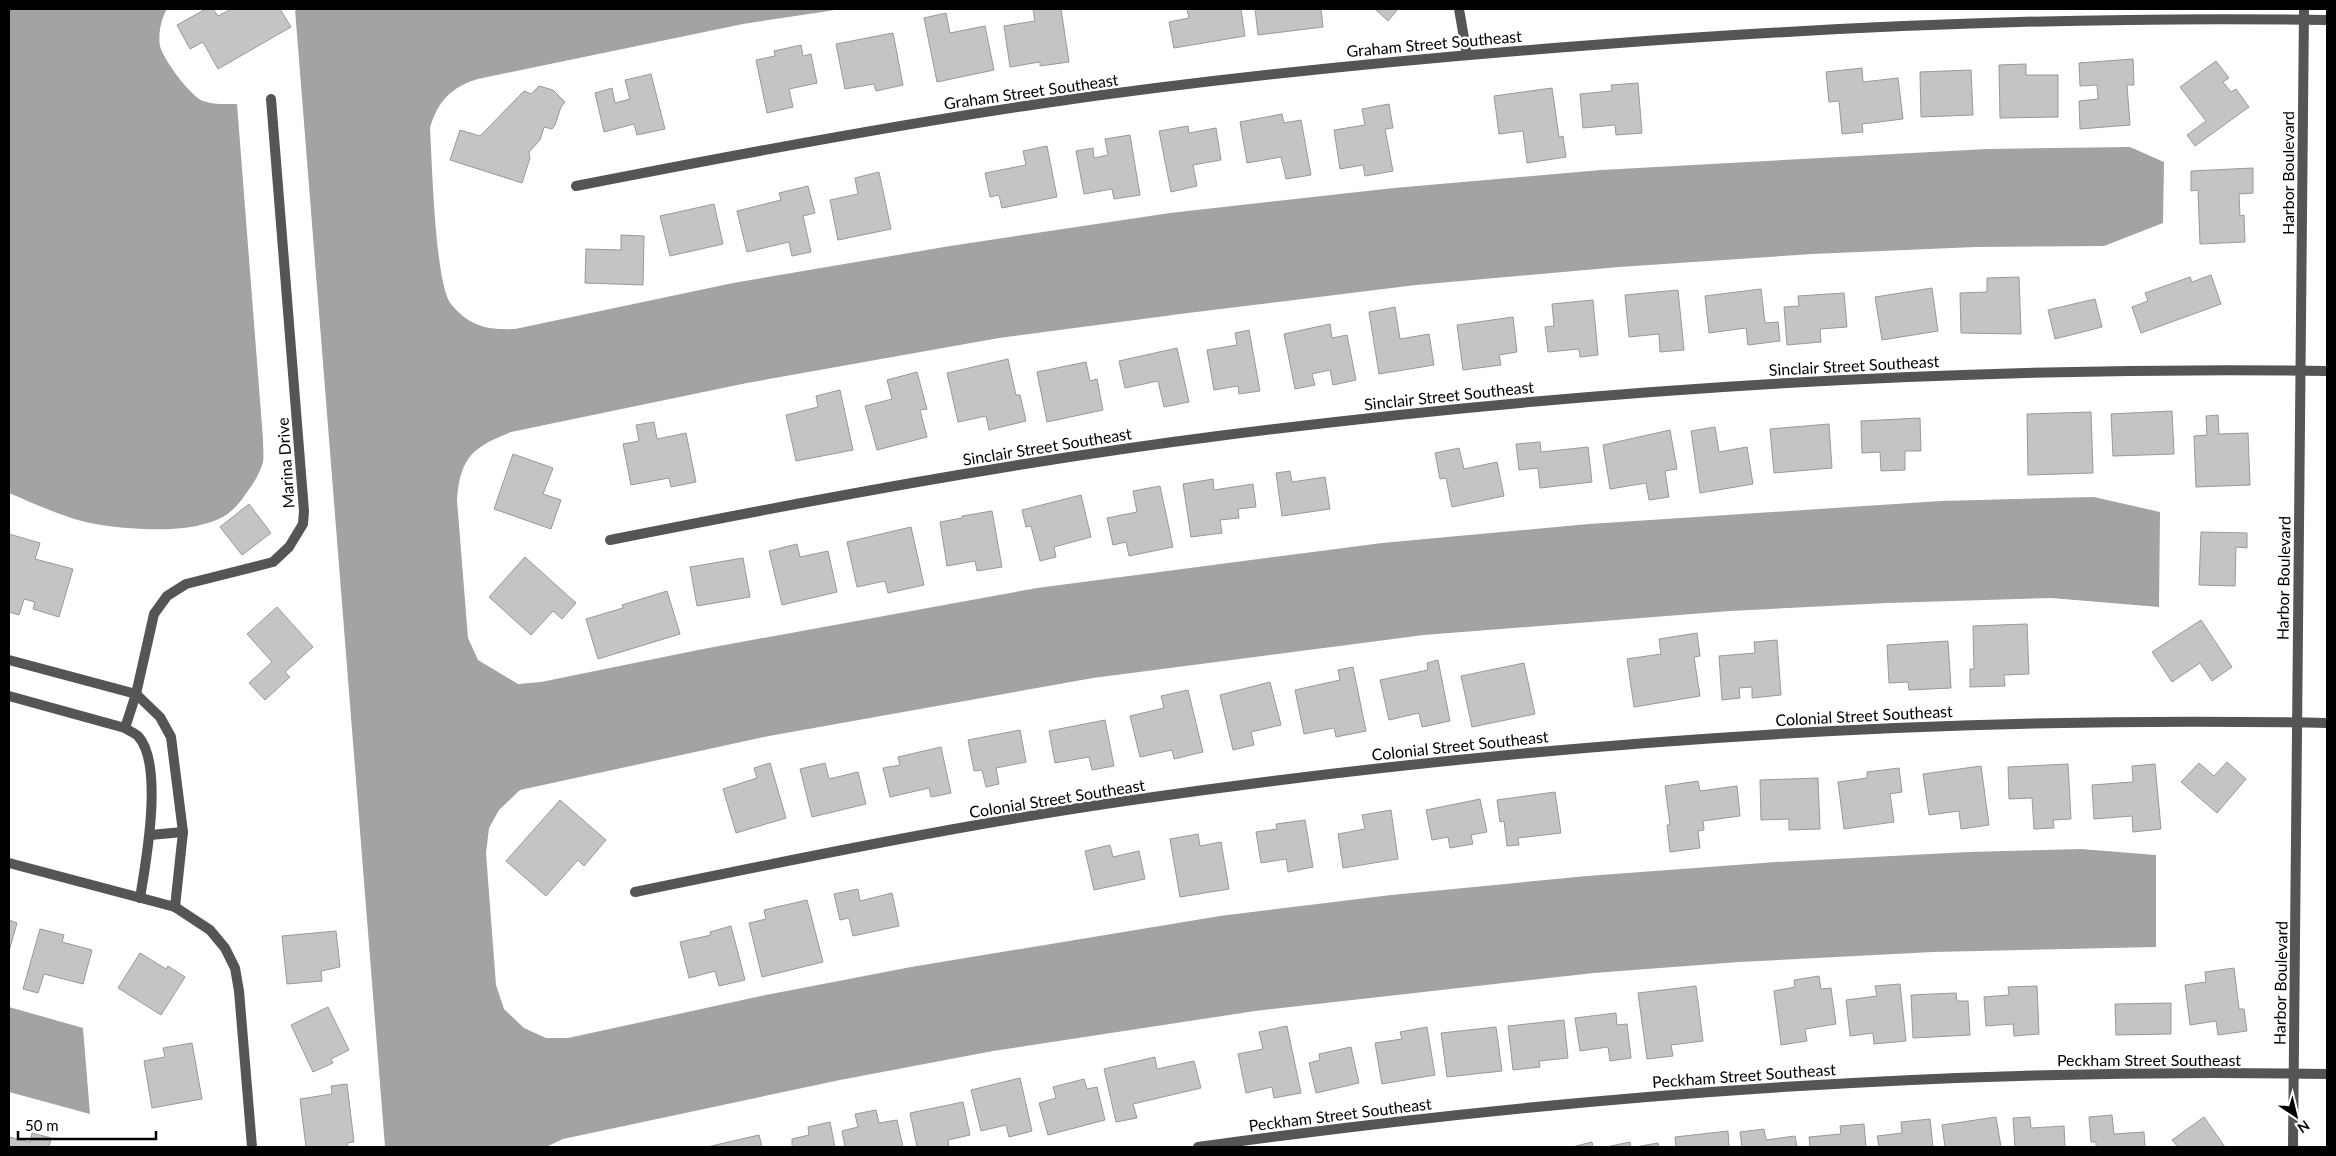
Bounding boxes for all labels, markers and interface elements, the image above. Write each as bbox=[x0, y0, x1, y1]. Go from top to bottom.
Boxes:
street label: Graham Street Southeast bbox=[1346, 26, 1523, 60]
street label: Graham Street Southeast bbox=[943, 69, 1120, 113]
street label: Harbor Boulevard bbox=[2278, 111, 2297, 235]
street label: Sinclair Street Southeast bbox=[1768, 351, 1940, 379]
street label: Sinclair Street Southeast bbox=[1363, 377, 1535, 413]
street label: Marina Drive bbox=[272, 417, 298, 509]
street label: Sinclair Street Southeast bbox=[961, 423, 1133, 469]
street label: Harbor Boulevard bbox=[2272, 516, 2294, 640]
street label: Colonial Street Southeast bbox=[1775, 701, 1953, 729]
street label: Colonial Street Southeast bbox=[1371, 726, 1550, 764]
street label: Colonial Street Southeast bbox=[968, 775, 1146, 821]
street label: Harbor Boulevard bbox=[2269, 921, 2291, 1045]
street label: Peckham Street Southeast bbox=[2057, 1050, 2241, 1069]
street label: Peckham Street Southeast bbox=[1651, 1059, 1837, 1091]
north arrow bbox=[2271, 1091, 2321, 1141]
street label: Peckham Street Southeast bbox=[1247, 1093, 1433, 1135]
scale bar bbox=[18, 1108, 155, 1140]
text: 50 m bbox=[25, 1116, 59, 1134]
text: N bbox=[2294, 1117, 2313, 1137]

